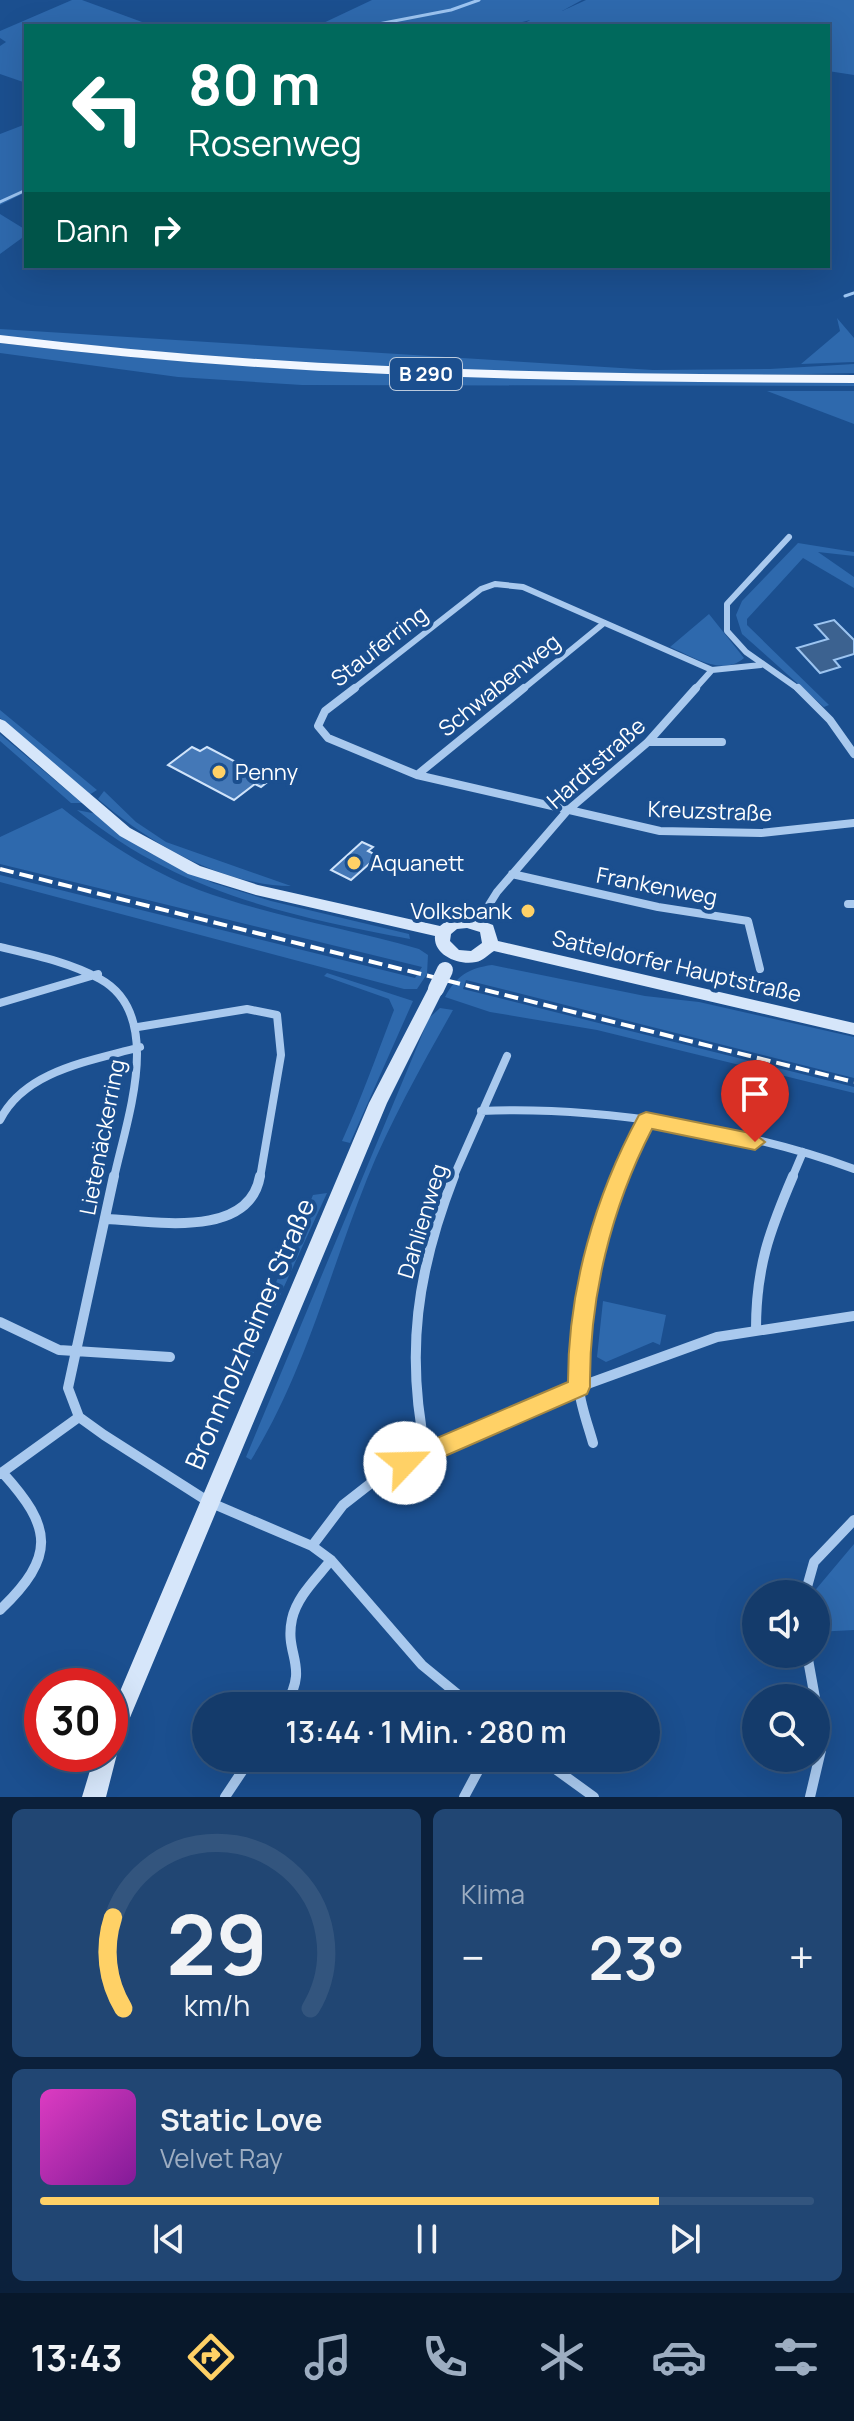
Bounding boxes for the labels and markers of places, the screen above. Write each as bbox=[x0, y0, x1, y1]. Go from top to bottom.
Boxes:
place label: Penny bbox=[235, 757, 298, 787]
marker: Penny bbox=[210, 763, 228, 781]
place label: Aquanett bbox=[370, 848, 464, 878]
marker: Aquanett bbox=[345, 854, 363, 872]
place label: Volksbank bbox=[410, 896, 513, 926]
marker: Volksbank bbox=[519, 902, 537, 920]
pin bbox=[721, 1060, 789, 1142]

